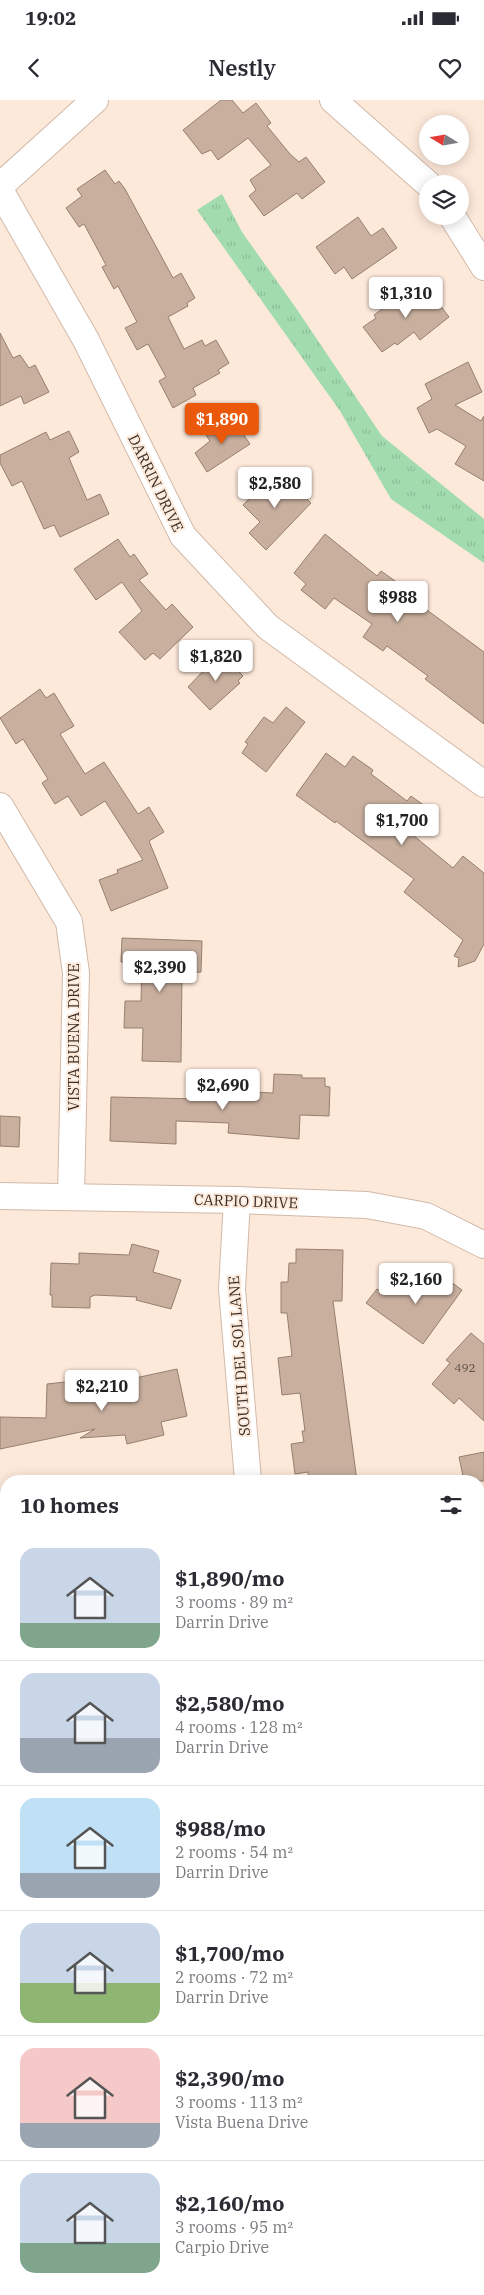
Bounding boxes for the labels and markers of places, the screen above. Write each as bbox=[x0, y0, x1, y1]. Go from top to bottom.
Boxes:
pin: $1,310 bbox=[365, 276, 447, 319]
pin: $1,890 bbox=[181, 402, 263, 445]
pin: $2,580 bbox=[234, 466, 316, 509]
pin: $988 bbox=[368, 580, 428, 623]
pin: $1,820 bbox=[175, 640, 257, 682]
pin: $1,700 bbox=[361, 804, 443, 846]
pin: $2,390 bbox=[119, 950, 201, 993]
pin: $2,690 bbox=[182, 1068, 264, 1111]
pin: $2,160 bbox=[375, 1262, 457, 1305]
pin: $2,210 bbox=[61, 1370, 143, 1412]

